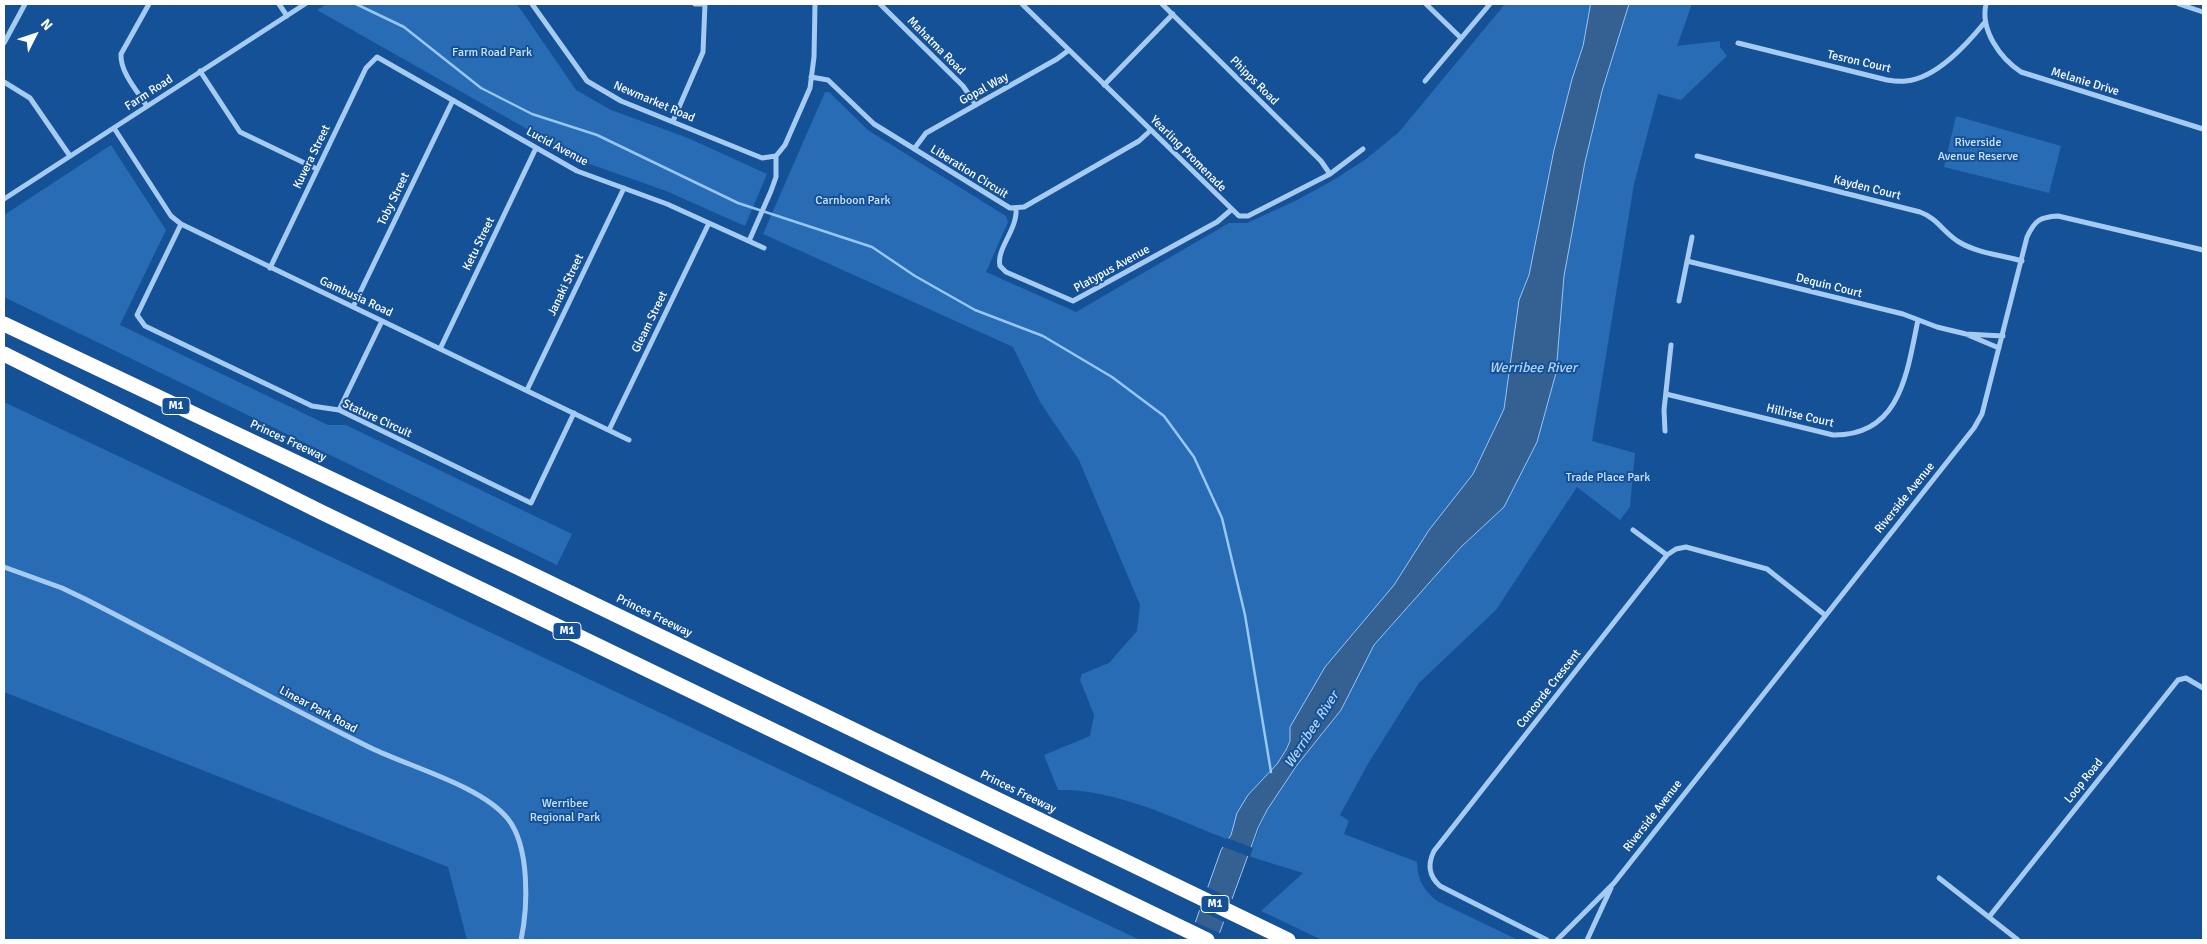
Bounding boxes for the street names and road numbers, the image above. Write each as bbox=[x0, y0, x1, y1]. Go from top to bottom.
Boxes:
street label: Mahatma Road bbox=[904, 14, 968, 78]
street label: Tesron Court bbox=[1826, 48, 1892, 76]
street label: Phipps Road bbox=[1227, 54, 1281, 108]
street label: Melanie Drive bbox=[2049, 65, 2121, 99]
street label: Gopal Way bbox=[957, 70, 1011, 108]
street label: Farm Road bbox=[122, 72, 176, 114]
street label: Newmarket Road bbox=[611, 78, 697, 126]
street label: Yearling Promenade bbox=[1147, 113, 1229, 195]
street label: Kuvera Street bbox=[290, 123, 334, 191]
street label: Lucid Avenue bbox=[524, 125, 590, 169]
street label: Liberation Circuit bbox=[927, 142, 1011, 202]
street label: Toby Street bbox=[375, 170, 413, 228]
street label: Kayden Court bbox=[1832, 173, 1902, 203]
street label: Ketu Street bbox=[460, 215, 498, 273]
street label: Platypus Avenue bbox=[1072, 242, 1152, 296]
street label: Janaki Street bbox=[545, 252, 587, 318]
street label: Dequin Court bbox=[1794, 271, 1864, 301]
street label: Gambusia Road bbox=[317, 274, 395, 320]
street label: Gleam Street bbox=[629, 289, 671, 355]
street label: Stature Circuit bbox=[340, 397, 414, 441]
road number: M1 bbox=[162, 398, 190, 414]
street label: Hillrise Court bbox=[1765, 401, 1835, 431]
street label: Princes Freeway bbox=[248, 417, 328, 465]
street label: Riverside Avenue bbox=[1872, 460, 1938, 536]
street label: Princes Freeway bbox=[614, 591, 694, 641]
road number: M1 bbox=[553, 622, 581, 640]
street label: Concorde Crescent bbox=[1514, 647, 1584, 731]
street label: Linear Park Road bbox=[276, 683, 360, 737]
street label: Loop Road bbox=[2062, 756, 2106, 806]
street label: Princes Freeway bbox=[978, 767, 1058, 817]
street label: Riverside Avenue bbox=[1621, 777, 1685, 855]
road number: M1 bbox=[1201, 896, 1229, 912]

